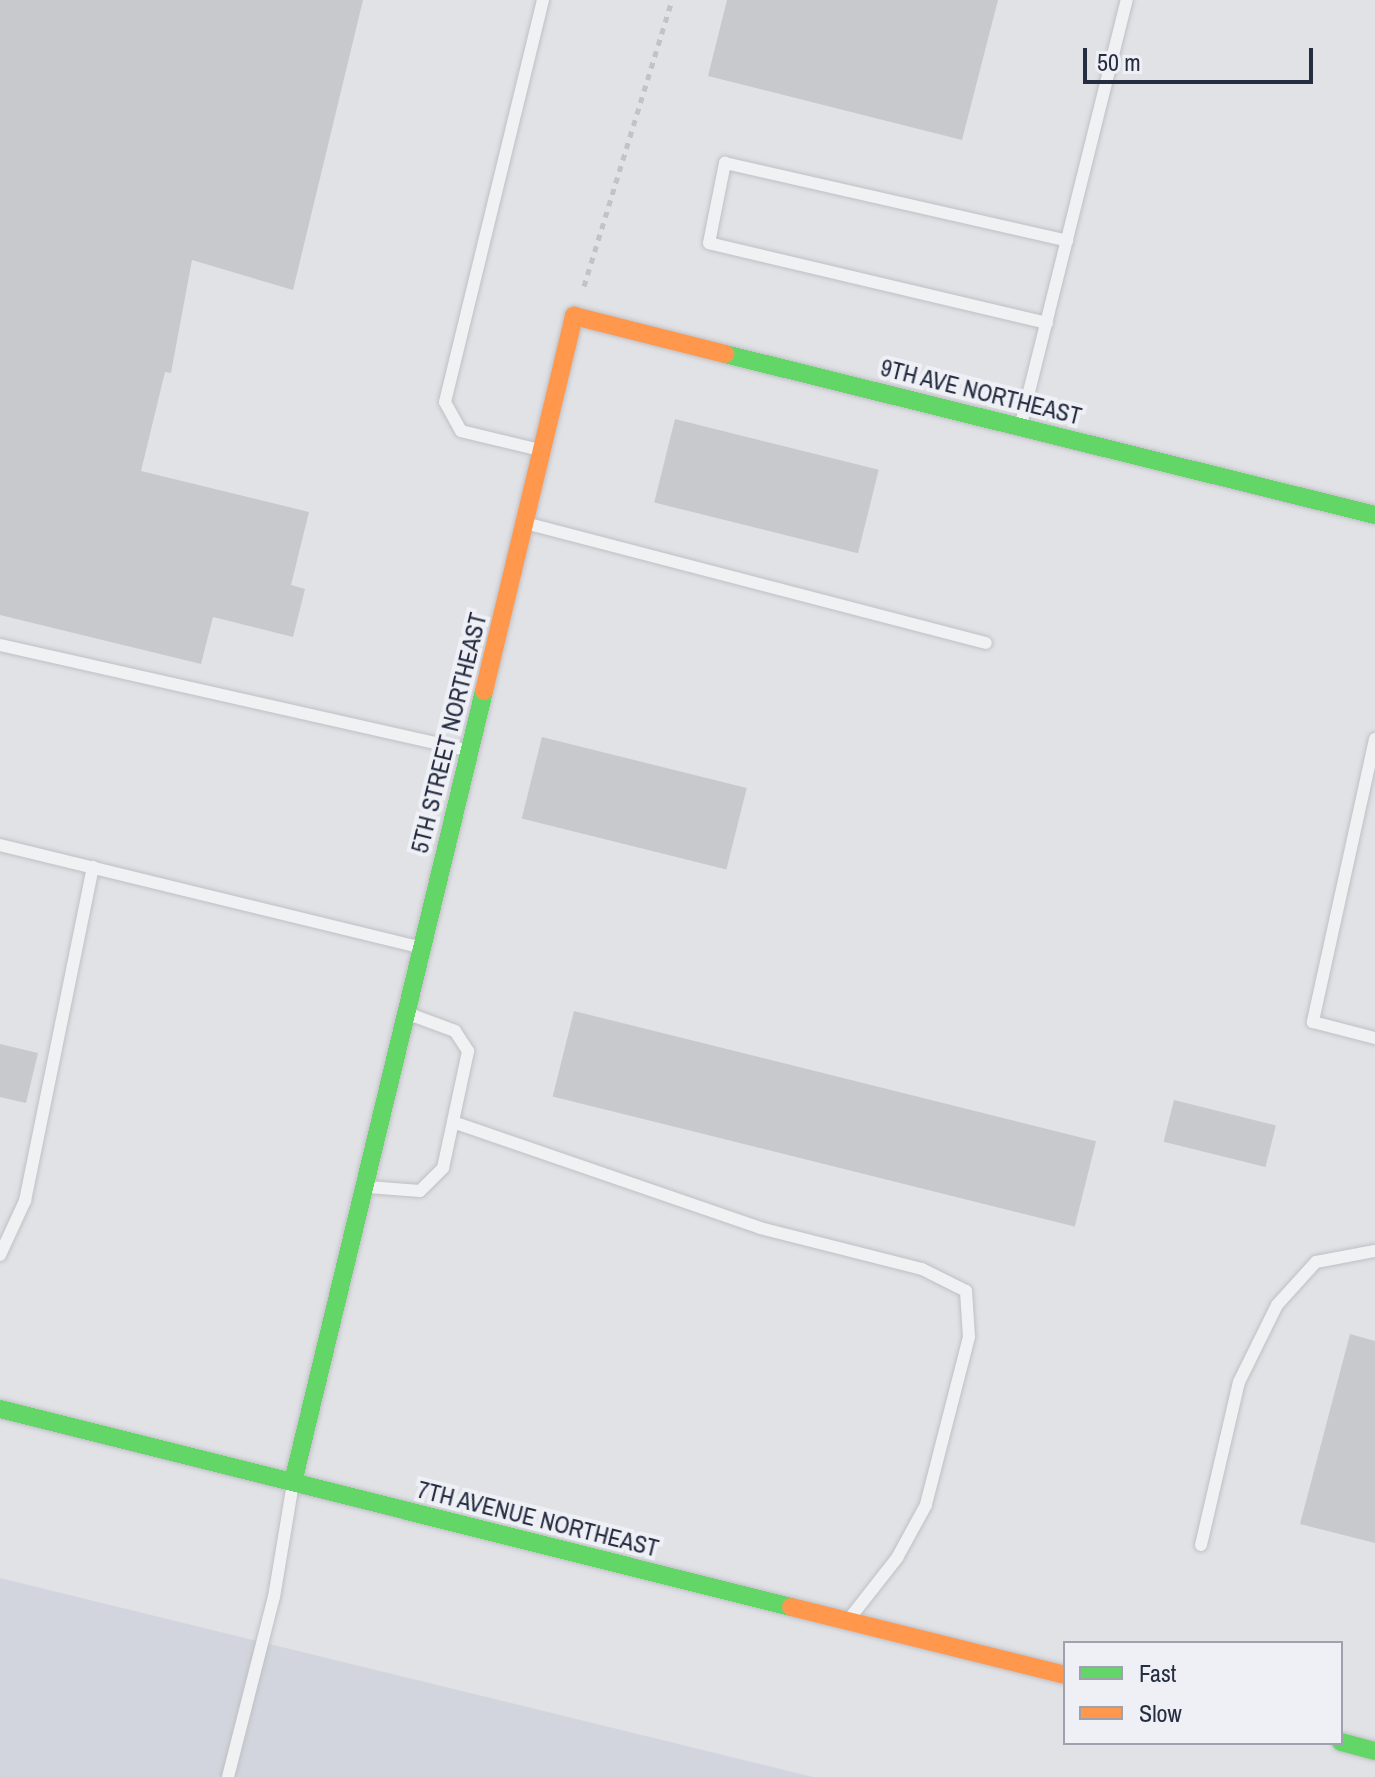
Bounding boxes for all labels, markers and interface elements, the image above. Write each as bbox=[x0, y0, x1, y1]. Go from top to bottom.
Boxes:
scale bar bbox=[1087, 32, 1317, 82]
text: 50 m bbox=[1097, 46, 1141, 78]
street label: 9TH AVE NORTHEAST bbox=[877, 353, 1085, 431]
street label: 5TH STREET NORTHEAST bbox=[405, 610, 493, 856]
street label: 7TH AVENUE NORTHEAST bbox=[414, 1475, 662, 1563]
legend bbox=[1063, 1641, 1343, 1745]
text: Fast bbox=[1139, 1657, 1176, 1689]
text: Slow bbox=[1139, 1697, 1182, 1729]

